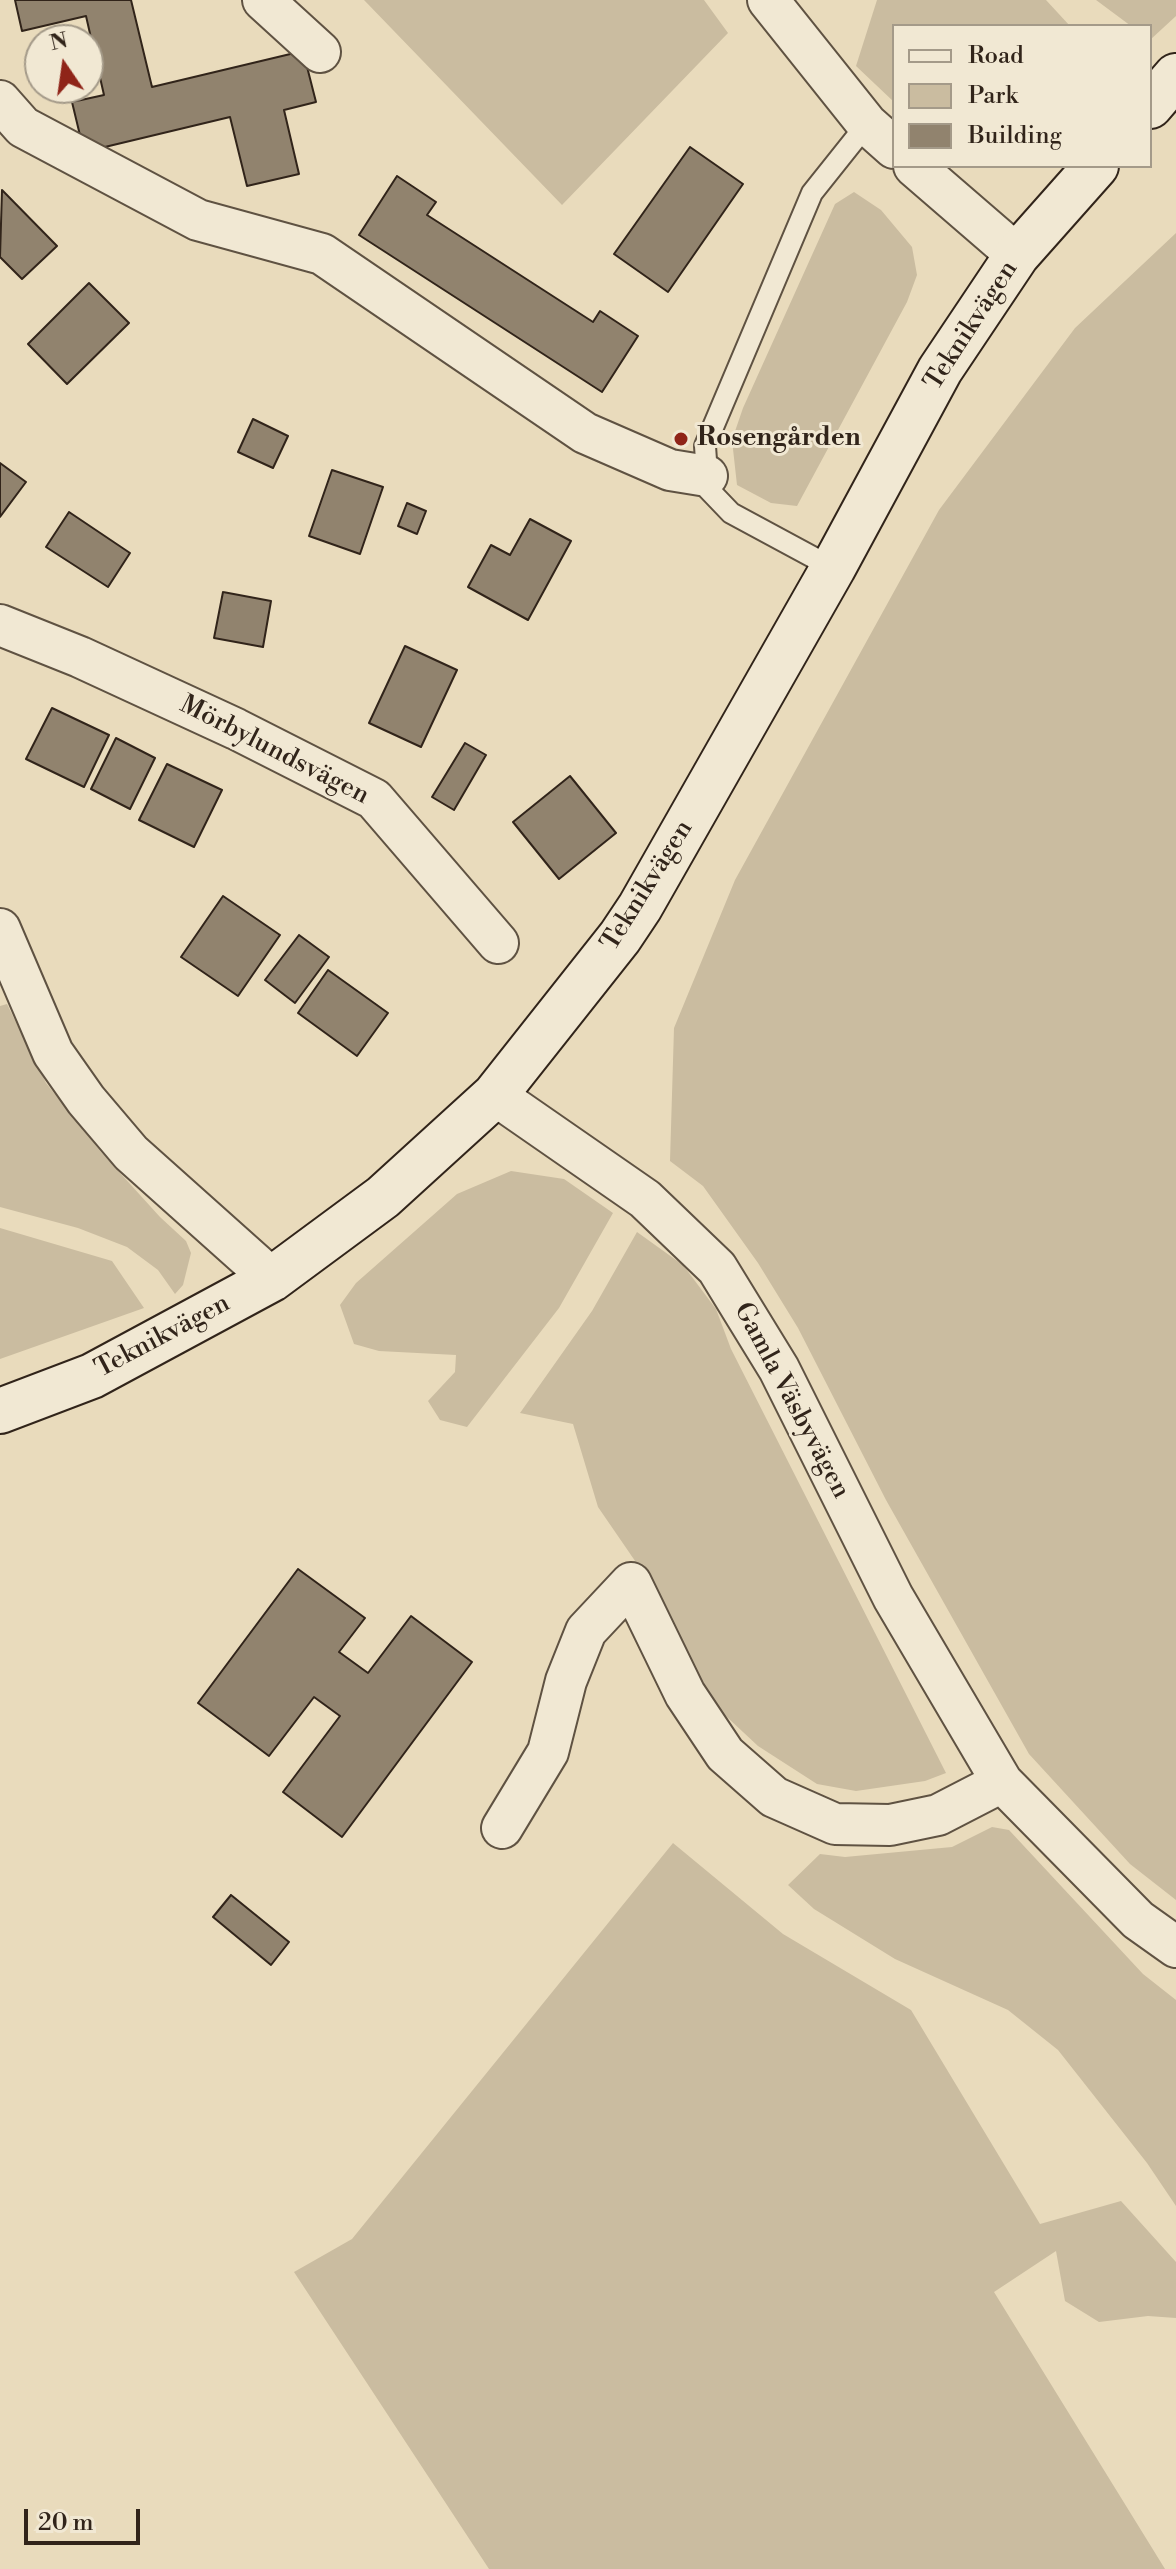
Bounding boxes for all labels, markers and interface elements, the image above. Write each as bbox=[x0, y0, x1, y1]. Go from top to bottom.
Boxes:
north arrow bbox=[24, 24, 104, 104]
legend bbox=[892, 24, 1152, 168]
text: N bbox=[47, 27, 70, 57]
text: Road bbox=[968, 41, 1024, 71]
text: Park bbox=[968, 81, 1018, 111]
text: Building bbox=[968, 121, 1062, 151]
street label: Teknikvägen bbox=[919, 255, 1025, 397]
place label: Rosengården bbox=[697, 423, 861, 455]
marker: Rosengården bbox=[672, 430, 690, 448]
street label: Mörbylundsvägen bbox=[174, 690, 374, 812]
street label: Teknikvägen bbox=[596, 815, 700, 957]
street label: Teknikvägen bbox=[90, 1288, 236, 1386]
street label: Gamla Väsbyvägen bbox=[726, 1298, 856, 1504]
scale bar bbox=[28, 2493, 144, 2543]
text: 20 m bbox=[38, 2508, 94, 2538]

